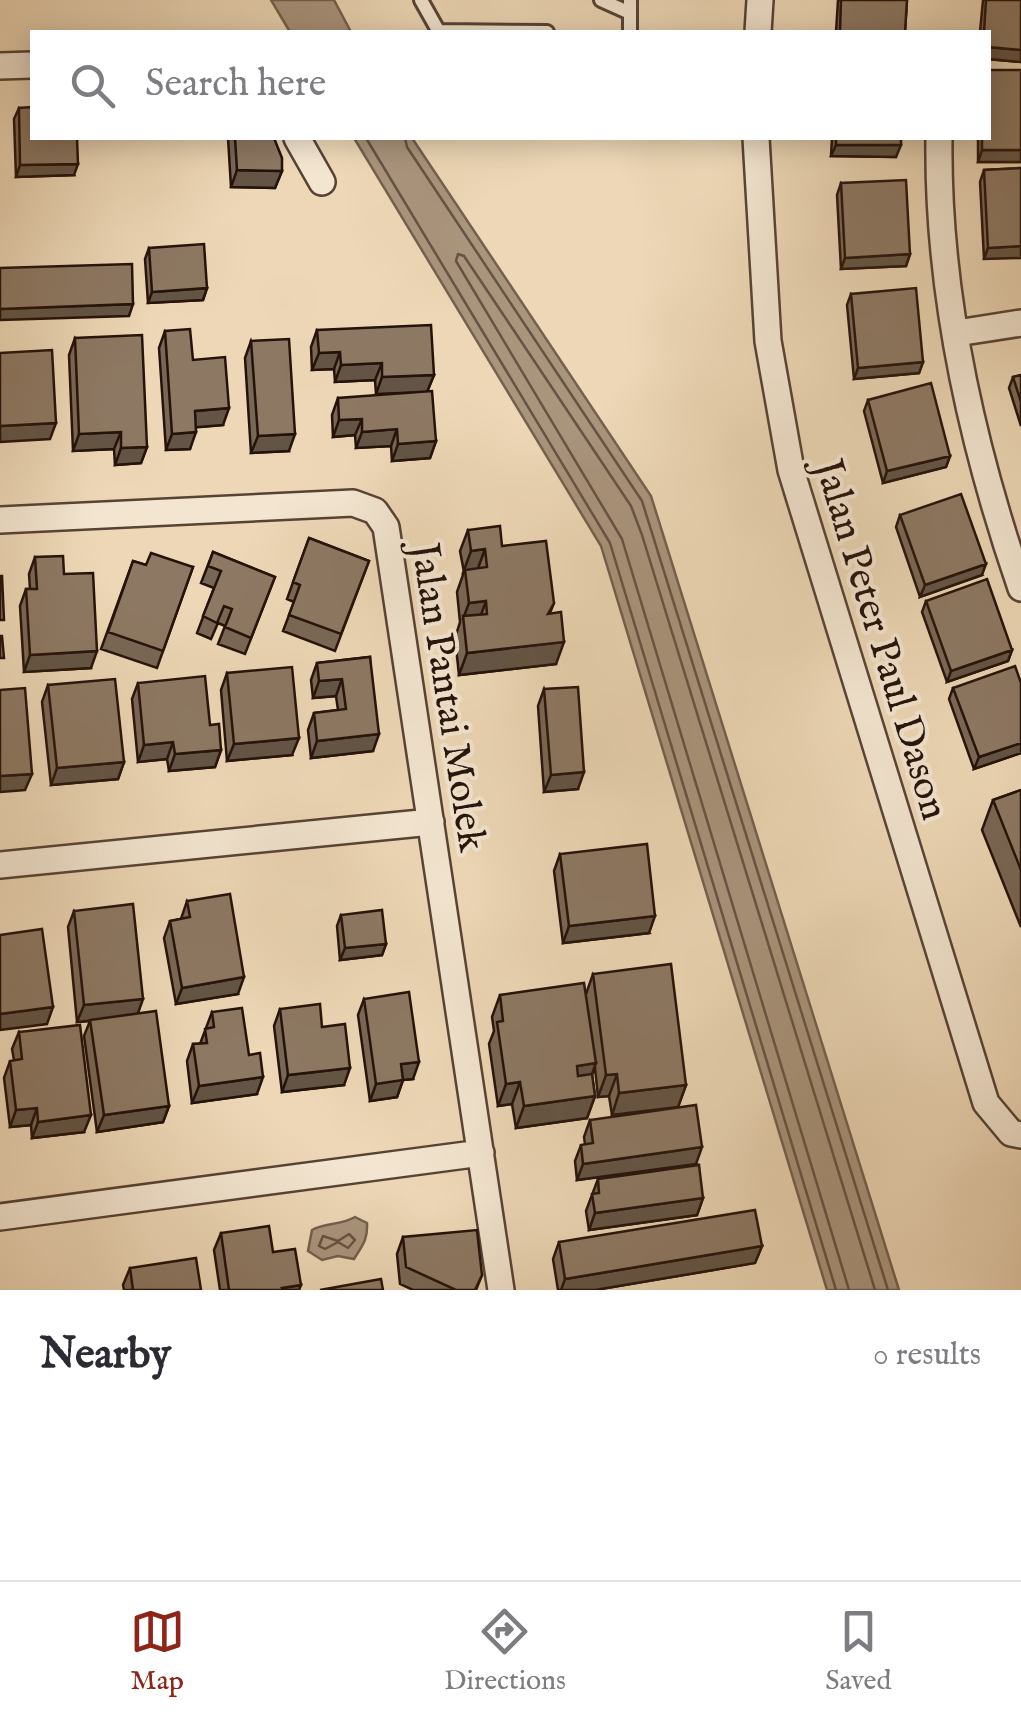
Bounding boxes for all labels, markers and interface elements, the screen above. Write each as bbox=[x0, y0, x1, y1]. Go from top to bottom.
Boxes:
search box bbox=[30, 30, 991, 140]
icon: search bbox=[65, 58, 120, 113]
text: Search here bbox=[145, 61, 326, 109]
street label: Jalan Peter Paul Dason bbox=[799, 450, 959, 826]
street label: Jalan Pantai Molek bbox=[396, 536, 496, 856]
text: Nearby bbox=[40, 1329, 171, 1382]
text: 0 results bbox=[873, 1335, 981, 1376]
tab: Map bbox=[130, 1604, 185, 1699]
tab: Directions bbox=[444, 1604, 566, 1699]
tab: Saved bbox=[825, 1604, 891, 1699]

